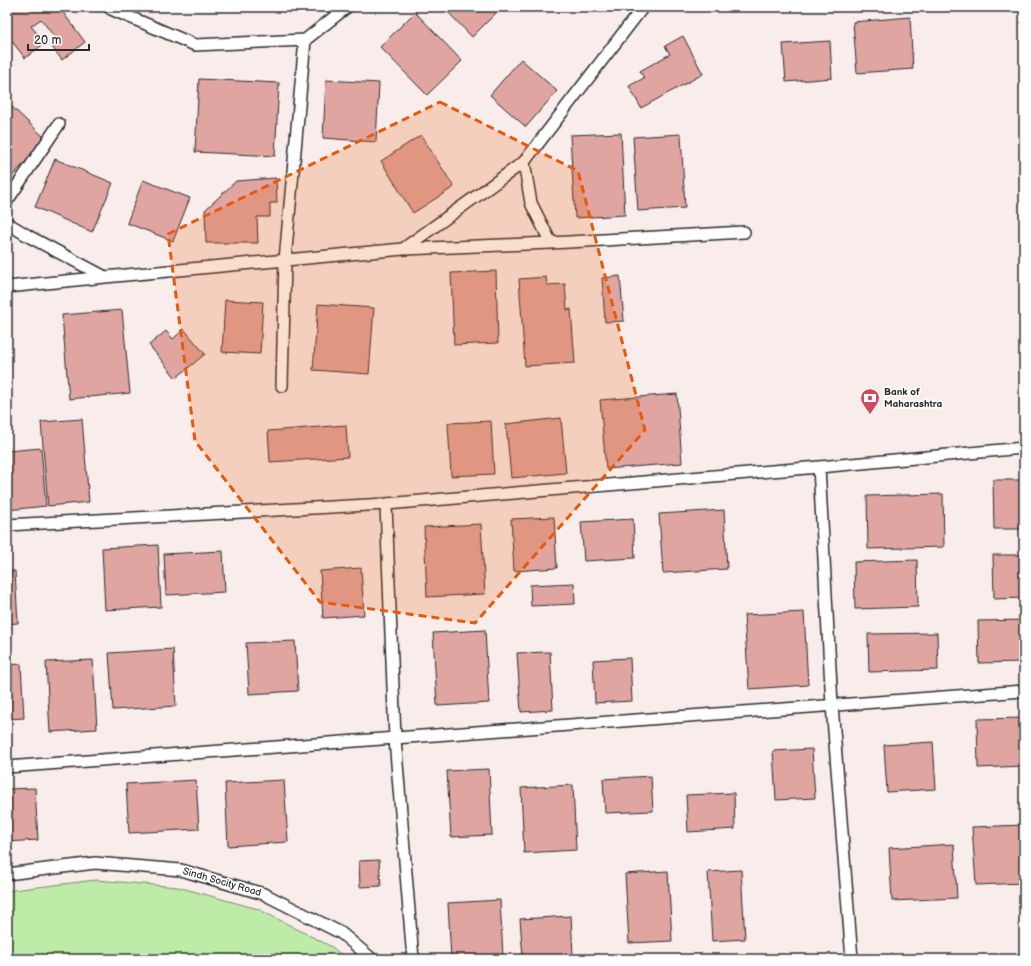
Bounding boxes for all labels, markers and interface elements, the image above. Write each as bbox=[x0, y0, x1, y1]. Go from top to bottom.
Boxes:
scale bar bbox=[28, 26, 89, 52]
text: 20 m bbox=[34, 33, 61, 48]
place label: Bank of Maharashtra bbox=[884, 386, 943, 410]
bank icon: Bank of Maharashtra bbox=[859, 387, 881, 415]
street label: Sindh Socity Road bbox=[181, 865, 263, 899]

